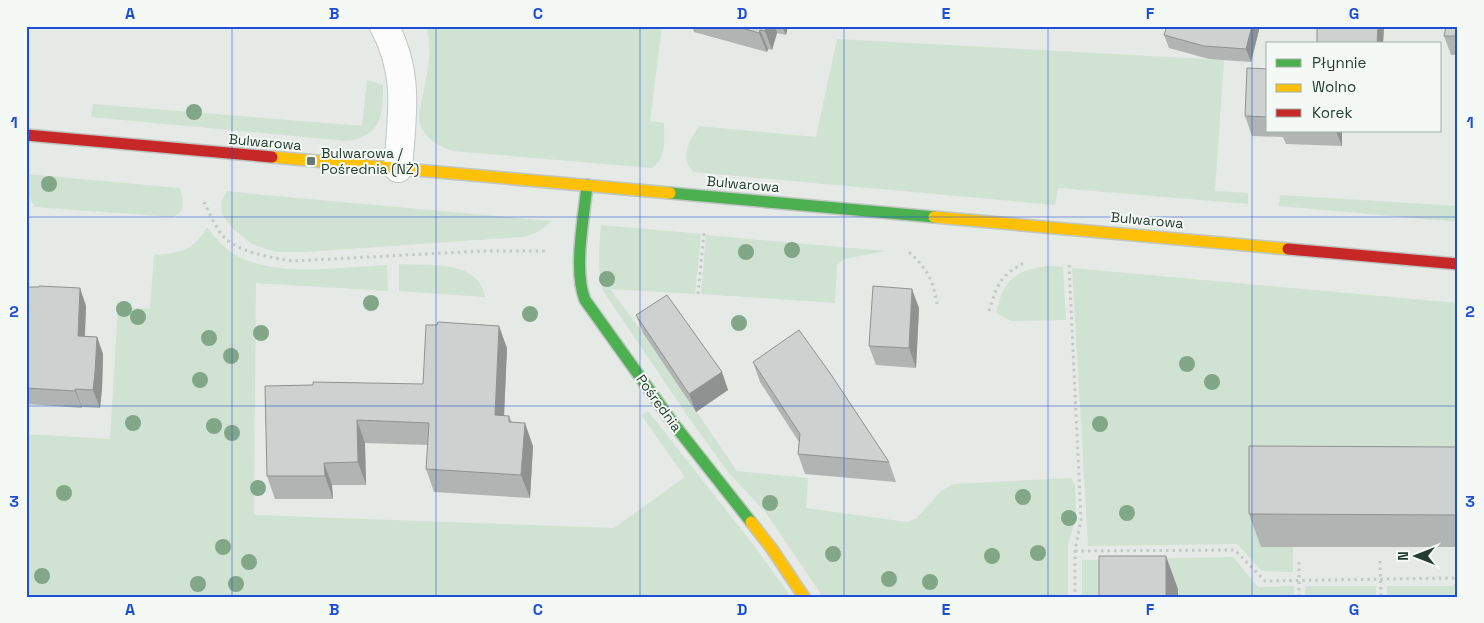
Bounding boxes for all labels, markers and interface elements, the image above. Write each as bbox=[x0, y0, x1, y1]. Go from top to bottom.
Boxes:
text: A bbox=[125, 3, 135, 24]
text: B bbox=[329, 3, 339, 24]
text: C bbox=[533, 3, 543, 24]
text: D bbox=[737, 3, 747, 24]
text: E bbox=[942, 3, 951, 24]
text: F bbox=[1146, 3, 1155, 24]
text: G bbox=[1349, 3, 1359, 24]
legend bbox=[1266, 42, 1442, 132]
text: Płynnie bbox=[1312, 53, 1366, 72]
text: Wolno bbox=[1312, 77, 1356, 96]
text: Korek bbox=[1312, 103, 1352, 122]
text: 1 bbox=[10, 112, 18, 133]
text: 1 bbox=[1466, 112, 1474, 133]
street label: Bulwarowa bbox=[228, 130, 302, 154]
place label: Bulwarowa / Pośrednia (NŻ) bbox=[321, 144, 419, 178]
marker: Bulwarowa / Pośrednia (NŻ) bbox=[305, 155, 317, 167]
street label: Bulwarowa bbox=[706, 172, 780, 196]
street label: Bulwarowa bbox=[1110, 208, 1184, 232]
text: 2 bbox=[9, 301, 19, 322]
text: 2 bbox=[1465, 301, 1475, 322]
street label: Pośrednia bbox=[632, 371, 686, 435]
text: 3 bbox=[9, 491, 19, 512]
text: 3 bbox=[1465, 491, 1475, 512]
north arrow bbox=[1392, 530, 1442, 580]
text: N bbox=[1394, 551, 1412, 561]
text: A bbox=[125, 599, 135, 620]
text: B bbox=[329, 599, 339, 620]
text: C bbox=[533, 599, 543, 620]
text: D bbox=[737, 599, 747, 620]
text: E bbox=[942, 599, 951, 620]
text: F bbox=[1146, 599, 1155, 620]
text: G bbox=[1349, 599, 1359, 620]

